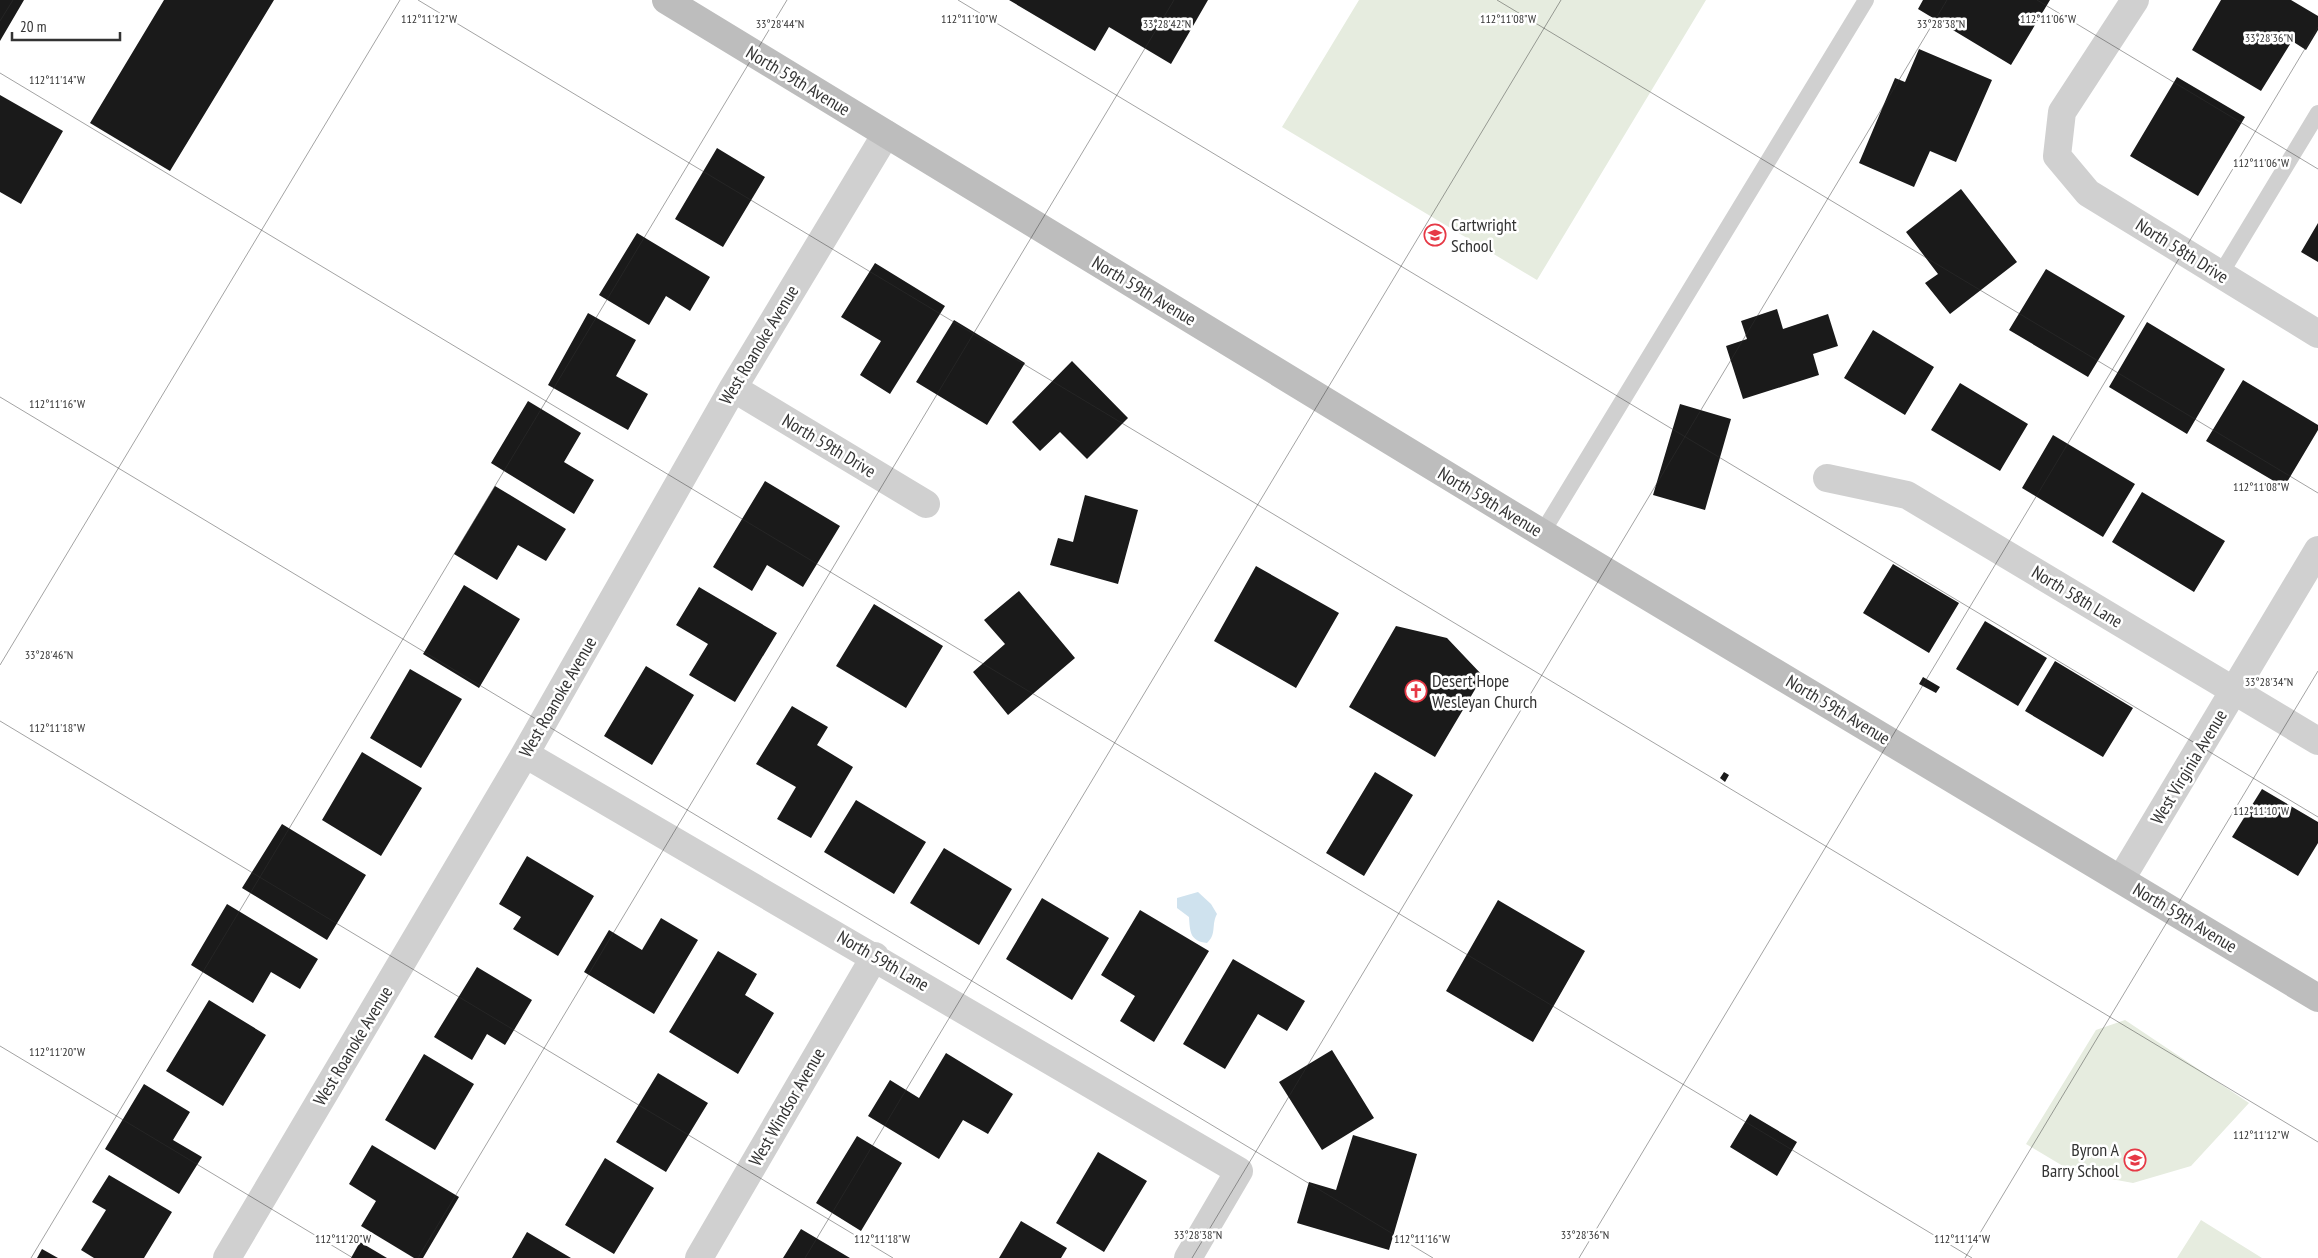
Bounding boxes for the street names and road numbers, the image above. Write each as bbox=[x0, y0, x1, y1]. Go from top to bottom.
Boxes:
street label: North 59th Avenue bbox=[742, 40, 855, 121]
street label: North 58th Drive bbox=[2132, 213, 2233, 288]
street label: North 59th Avenue bbox=[1088, 250, 1201, 331]
street label: West Roanoke Avenue bbox=[714, 281, 803, 409]
street label: North 59th Drive bbox=[778, 409, 880, 482]
street label: North 59th Avenue bbox=[1434, 461, 1547, 542]
street label: North 58th Lane bbox=[2028, 560, 2127, 633]
street label: West Roanoke Avenue bbox=[514, 632, 601, 761]
street label: North 59th Avenue bbox=[1782, 669, 1895, 750]
street label: West Virginia Avenue bbox=[2145, 705, 2232, 828]
street label: North 59th Avenue bbox=[2129, 877, 2242, 958]
street label: North 59th Lane bbox=[833, 925, 933, 996]
street label: West Roanoke Avenue bbox=[308, 982, 397, 1110]
street label: West Windsor Avenue bbox=[743, 1043, 830, 1170]

